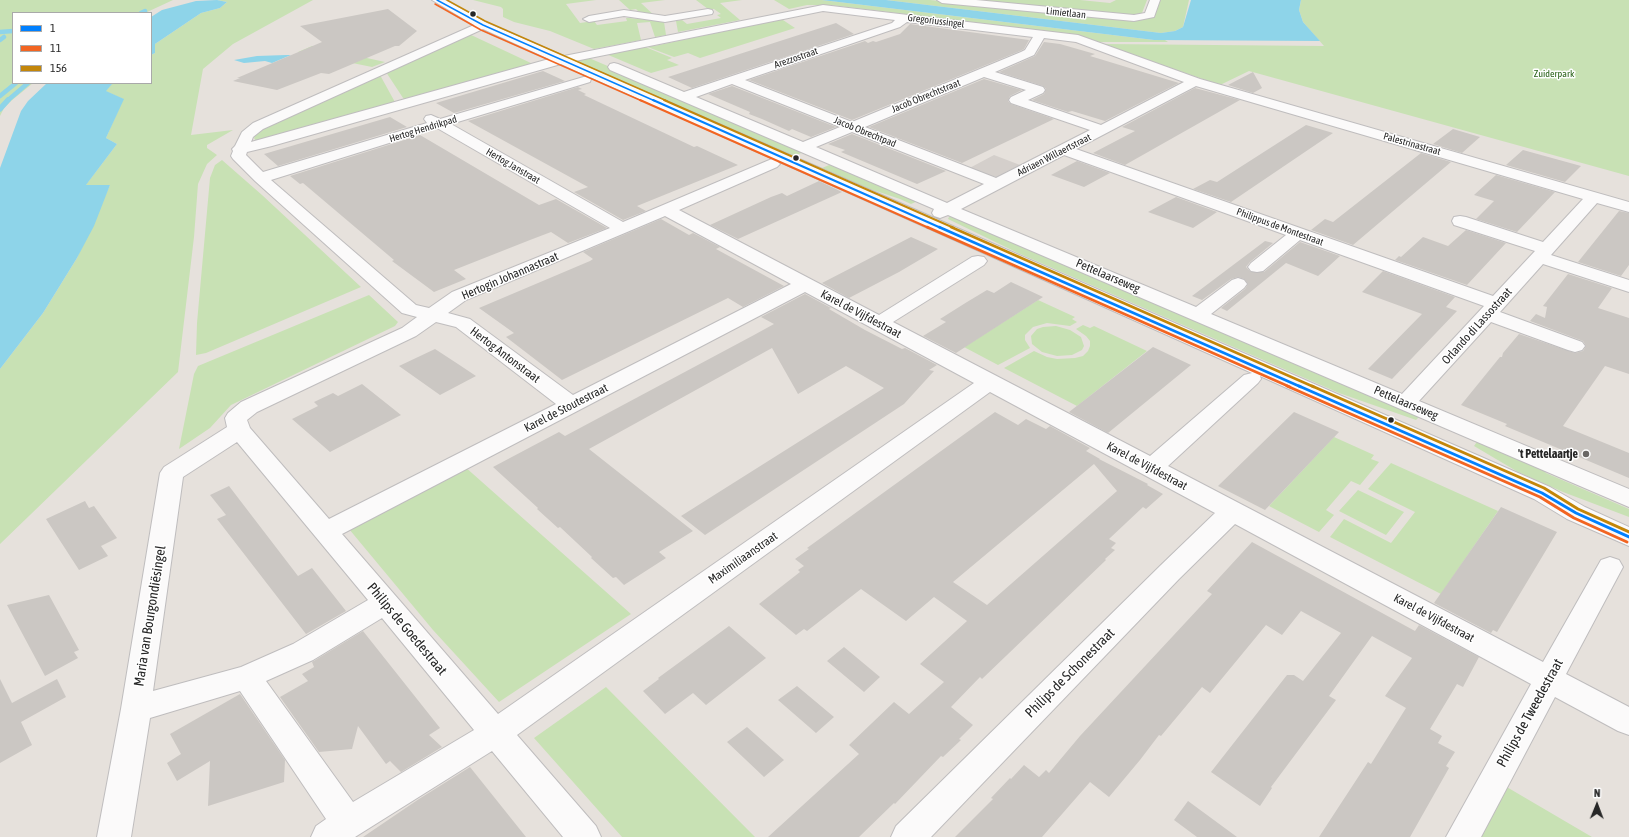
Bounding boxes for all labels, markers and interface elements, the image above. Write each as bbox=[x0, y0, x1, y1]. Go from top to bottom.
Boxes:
street label: Limietlaan bbox=[1046, 5, 1086, 21]
unlabelled marker bbox=[468, 9, 478, 19]
legend bbox=[12, 12, 152, 84]
street label: Gregoriussingel bbox=[907, 12, 965, 30]
text: 1 bbox=[50, 21, 56, 35]
text: 11 bbox=[50, 41, 61, 55]
street label: Arezzostraat bbox=[773, 45, 819, 71]
text: 156 bbox=[50, 61, 67, 75]
park label: Zuiderpark bbox=[1534, 68, 1574, 80]
street label: Jacob Obrechtstraat bbox=[890, 77, 962, 115]
street label: Hertog Hendrikpad bbox=[388, 113, 458, 145]
street label: Jacob Obrechtpad bbox=[832, 114, 898, 150]
street label: Palestrinastraat bbox=[1382, 130, 1442, 158]
street label: Adriaen Willaertstraat bbox=[1015, 131, 1093, 179]
street label: Hertog Janstraat bbox=[484, 146, 542, 186]
unlabelled marker bbox=[791, 153, 801, 163]
street label: Philippus de Montestraat bbox=[1235, 206, 1325, 248]
street label: Hertogin Johannastraat bbox=[459, 249, 561, 303]
street label: Pettelaarseweg bbox=[1074, 256, 1142, 296]
street label: Orlando di Lassostraat bbox=[1439, 285, 1515, 367]
street label: Karel de Vijfdestraat bbox=[818, 287, 904, 341]
street label: Hertog Antonstraat bbox=[467, 324, 543, 386]
street label: Karel de Stoutestraat bbox=[522, 381, 610, 435]
street label: Pettelaarseweg bbox=[1372, 383, 1440, 423]
unlabelled marker bbox=[1386, 415, 1396, 425]
street label: Karel de Vijfdestraat bbox=[1104, 439, 1190, 493]
place label: 't Pettelaartje bbox=[1518, 447, 1578, 461]
marker: 't Pettelaartje bbox=[1581, 449, 1591, 459]
street label: Maximiliaanstraat bbox=[706, 529, 780, 587]
street label: Maria van Bourgondiësingel bbox=[131, 544, 169, 688]
street label: Philips de Goedestraat bbox=[363, 579, 451, 679]
street label: Karel de Vijfdestraat bbox=[1391, 591, 1477, 645]
street label: Philips de Schonestraat bbox=[1022, 625, 1118, 721]
street label: Philips de Tweedestraat bbox=[1493, 656, 1567, 770]
north arrow bbox=[1577, 785, 1617, 825]
text: N bbox=[1594, 787, 1601, 799]

